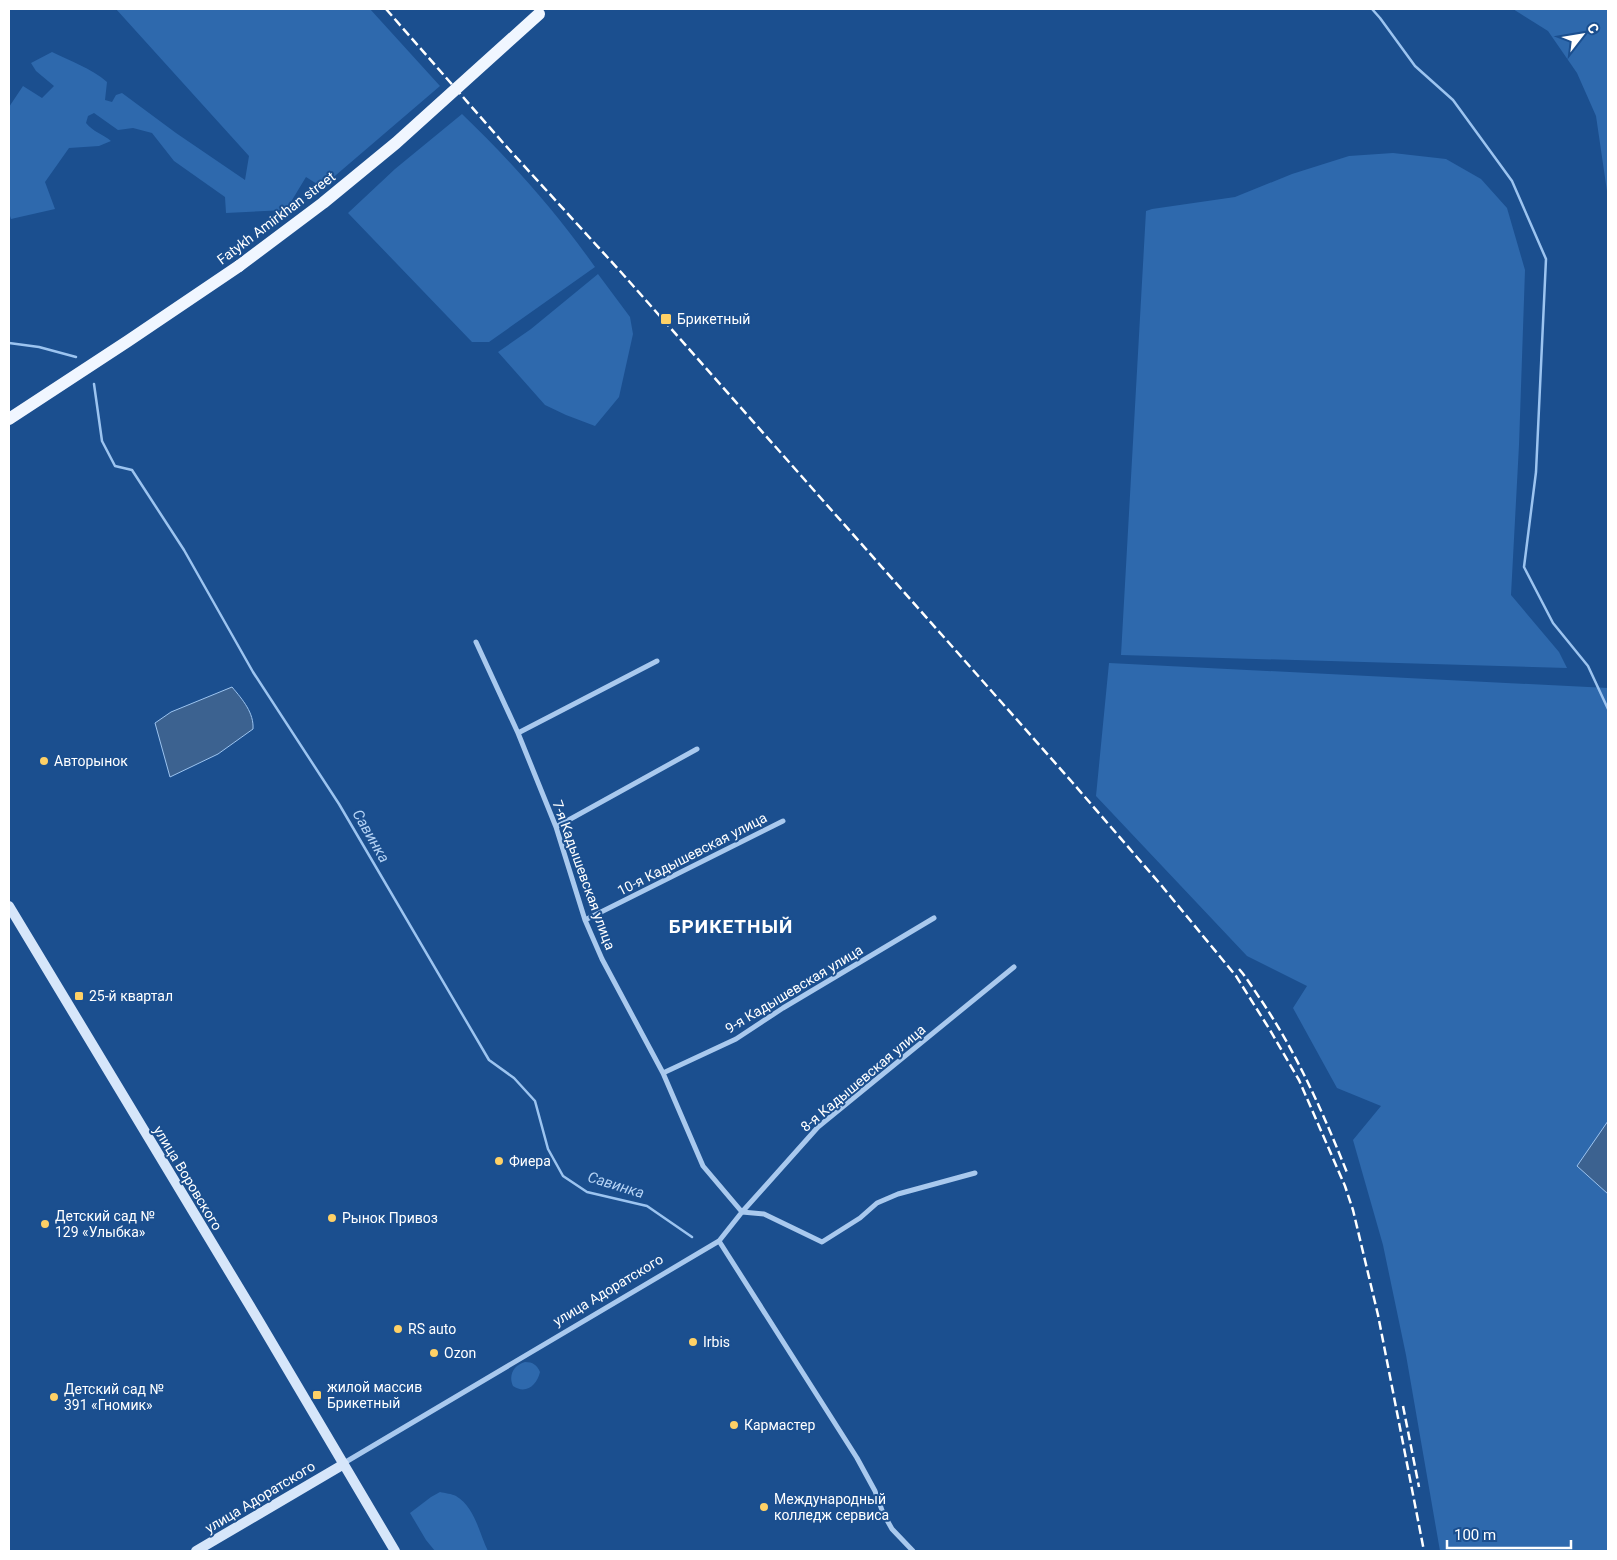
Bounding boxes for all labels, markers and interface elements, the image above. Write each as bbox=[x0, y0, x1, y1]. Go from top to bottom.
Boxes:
north arrow bbox=[1557, 10, 1607, 60]
text: С bbox=[1584, 20, 1602, 36]
street label: Fatykh Amirkhan street bbox=[214, 168, 339, 268]
place label: Брикетный bbox=[677, 311, 750, 327]
marker: Брикетный bbox=[659, 312, 673, 326]
place label: Авторынок bbox=[54, 753, 128, 769]
marker: Авторынок bbox=[38, 755, 50, 767]
street label: 7-я Кадышевская улица bbox=[550, 798, 618, 952]
water label: Савинка bbox=[349, 806, 393, 866]
street label: 10-я Кадышевская улица bbox=[615, 809, 769, 899]
district label: БРИКЕТНЫЙ bbox=[669, 915, 793, 938]
street label: 9-я Кадышевская улица bbox=[722, 942, 866, 1036]
place label: 25-й квартал bbox=[89, 988, 173, 1004]
marker: 25-й квартал bbox=[73, 990, 85, 1002]
street label: 8-я Кадышевская улица bbox=[797, 1021, 929, 1135]
street label: улица Воровского bbox=[151, 1123, 225, 1233]
place label: Фиера bbox=[509, 1153, 551, 1169]
marker: Фиера bbox=[493, 1155, 505, 1167]
water label: Савинка bbox=[585, 1168, 647, 1202]
place label: Детский сад № 129 «Улыбка» bbox=[55, 1208, 155, 1240]
place label: Рынок Привоз bbox=[342, 1210, 438, 1226]
marker: Рынок Привоз bbox=[326, 1212, 338, 1224]
marker: Детский сад № 129 «Улыбка» bbox=[39, 1218, 51, 1230]
street label: улица Адоратского bbox=[550, 1251, 666, 1329]
place label: RS auto bbox=[408, 1321, 456, 1337]
marker: RS auto bbox=[392, 1323, 404, 1335]
place label: Irbis bbox=[703, 1334, 730, 1350]
marker: Irbis bbox=[687, 1336, 699, 1348]
place label: Ozon bbox=[444, 1345, 476, 1361]
marker: Ozon bbox=[428, 1347, 440, 1359]
place label: жилой массив Брикетный bbox=[327, 1379, 422, 1411]
place label: Детский сад № 391 «Гномик» bbox=[64, 1381, 164, 1413]
marker: жилой массив Брикетный bbox=[311, 1389, 323, 1401]
marker: Детский сад № 391 «Гномик» bbox=[48, 1391, 60, 1403]
place label: Кармастер bbox=[744, 1417, 815, 1433]
marker: Кармастер bbox=[728, 1419, 740, 1431]
street label: улица Адоратского bbox=[202, 1458, 318, 1536]
place label: Международный колледж сервиса bbox=[774, 1491, 889, 1523]
marker: Международный колледж сервиса bbox=[758, 1501, 770, 1513]
scale bar bbox=[1447, 1518, 1571, 1550]
text: 100 m bbox=[1454, 1526, 1496, 1544]

